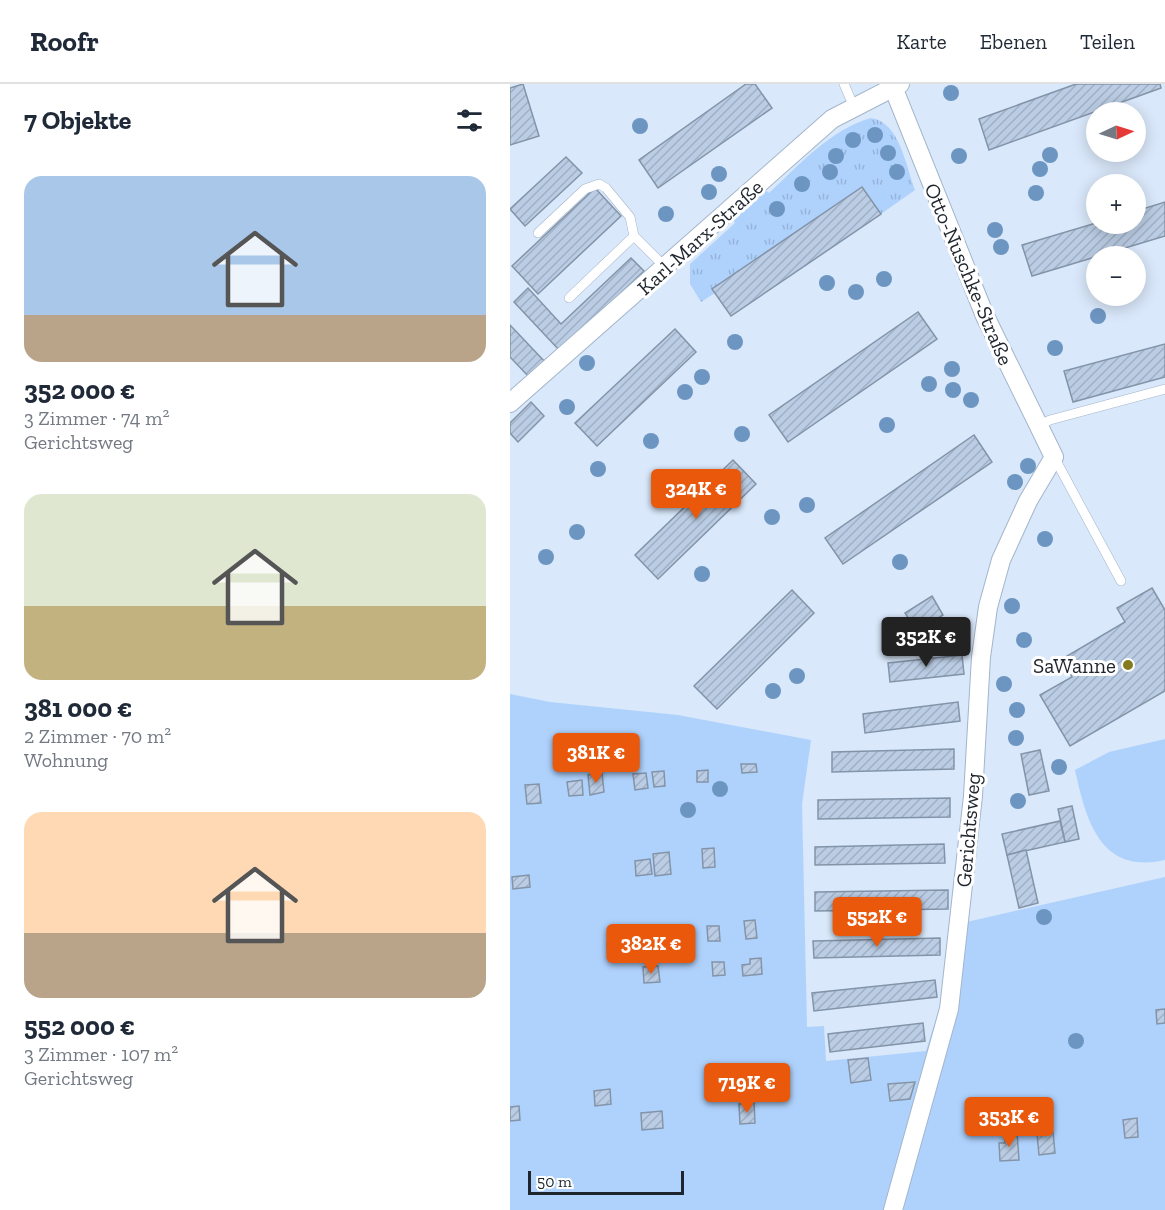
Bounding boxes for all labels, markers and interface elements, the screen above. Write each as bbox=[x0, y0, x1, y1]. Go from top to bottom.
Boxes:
text: Roofr bbox=[30, 25, 99, 58]
text: Karte bbox=[897, 29, 947, 54]
text: Ebenen bbox=[980, 29, 1047, 54]
text: Teilen bbox=[1080, 29, 1135, 54]
north arrow bbox=[1086, 102, 1146, 162]
map controls bbox=[1086, 102, 1146, 306]
text: 7 Objekte bbox=[24, 104, 131, 136]
icon: filters bbox=[453, 104, 486, 137]
street label: Karl-Marx-Straße bbox=[632, 174, 768, 300]
button: + bbox=[1086, 174, 1146, 234]
street label: Otto-Nuschke-Straße bbox=[919, 179, 1019, 369]
icon: home bbox=[201, 215, 309, 323]
button: − bbox=[1086, 246, 1146, 306]
text: 352 000 € bbox=[24, 374, 135, 406]
text: 3 Zimmer · 74 m² bbox=[24, 406, 169, 430]
text: Gerichtsweg bbox=[24, 430, 133, 454]
pin: 324K € bbox=[647, 469, 745, 520]
text: 324K € bbox=[665, 476, 727, 500]
icon: home bbox=[201, 533, 309, 641]
pin: 352K € bbox=[877, 617, 975, 668]
text: 352K € bbox=[896, 624, 956, 648]
place label: SaWanne bbox=[1033, 653, 1116, 678]
marker: SaWanne bbox=[1121, 658, 1135, 672]
text: 381 000 € bbox=[24, 692, 132, 724]
text: 2 Zimmer · 70 m² bbox=[24, 724, 171, 748]
pin: 381K € bbox=[547, 733, 645, 784]
text: 381K € bbox=[567, 740, 625, 764]
text: Wohnung bbox=[24, 748, 108, 772]
street label: Gerichtsweg bbox=[951, 771, 985, 888]
icon: home bbox=[201, 851, 309, 959]
pin: 552K € bbox=[828, 897, 926, 948]
text: 552K € bbox=[847, 904, 907, 928]
pin: 382K € bbox=[602, 924, 700, 975]
text: 382K € bbox=[620, 931, 682, 955]
text: 552 000 € bbox=[24, 1010, 135, 1042]
text: 3 Zimmer · 107 m² bbox=[24, 1042, 178, 1066]
pin: 719K € bbox=[698, 1063, 796, 1114]
text: Gerichtsweg bbox=[24, 1066, 133, 1090]
text: 719K € bbox=[718, 1070, 776, 1094]
pin: 353K € bbox=[960, 1097, 1058, 1148]
text: 353K € bbox=[979, 1104, 1039, 1128]
scale bar bbox=[528, 1168, 684, 1196]
text: 50 m bbox=[537, 1172, 572, 1191]

